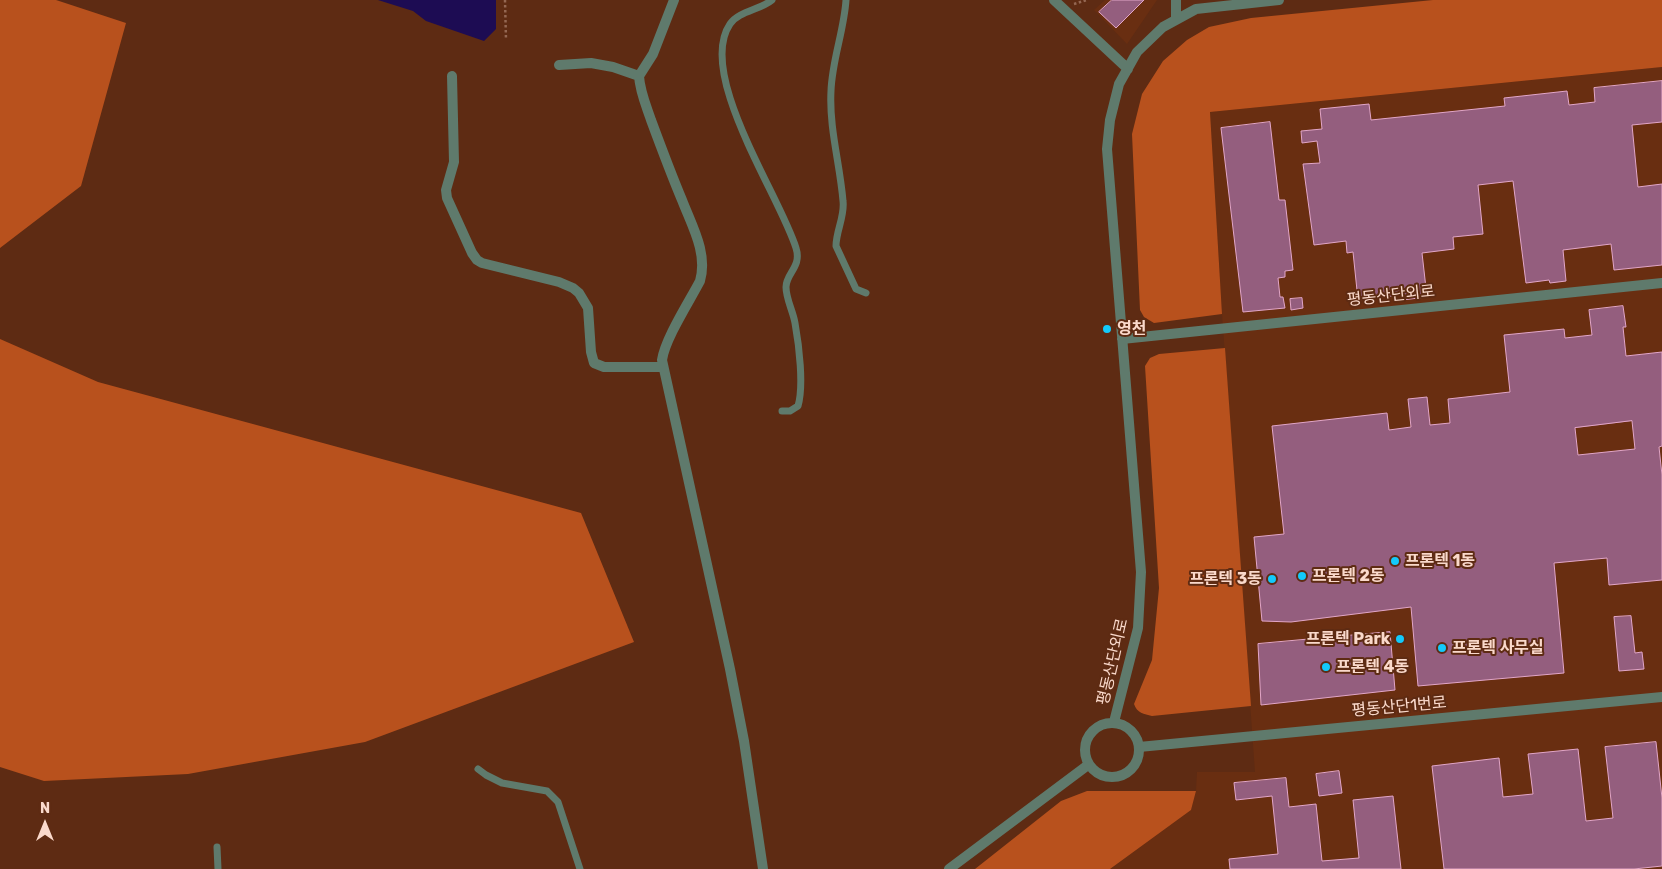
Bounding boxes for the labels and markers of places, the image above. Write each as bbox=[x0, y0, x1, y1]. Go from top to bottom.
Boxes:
place label: 영천 bbox=[1117, 319, 1146, 339]
marker: 영천 bbox=[1101, 323, 1113, 335]
place label: 프론텍 1동 bbox=[1405, 551, 1475, 571]
marker: 프론텍 1동 bbox=[1389, 555, 1401, 567]
place label: 프론텍 2동 bbox=[1312, 566, 1385, 586]
place label: 프론텍 3동 bbox=[1189, 569, 1262, 589]
marker: 프론텍 2동 bbox=[1296, 570, 1308, 582]
marker: 프론텍 3동 bbox=[1266, 573, 1278, 585]
place label: 프론텍 Park bbox=[1306, 629, 1390, 649]
marker: 프론텍 Park bbox=[1394, 633, 1406, 645]
place label: 프론텍 사무실 bbox=[1452, 638, 1544, 658]
marker: 프론텍 사무실 bbox=[1436, 642, 1448, 654]
place label: 프론텍 4동 bbox=[1336, 657, 1409, 677]
marker: 프론텍 4동 bbox=[1320, 661, 1332, 673]

